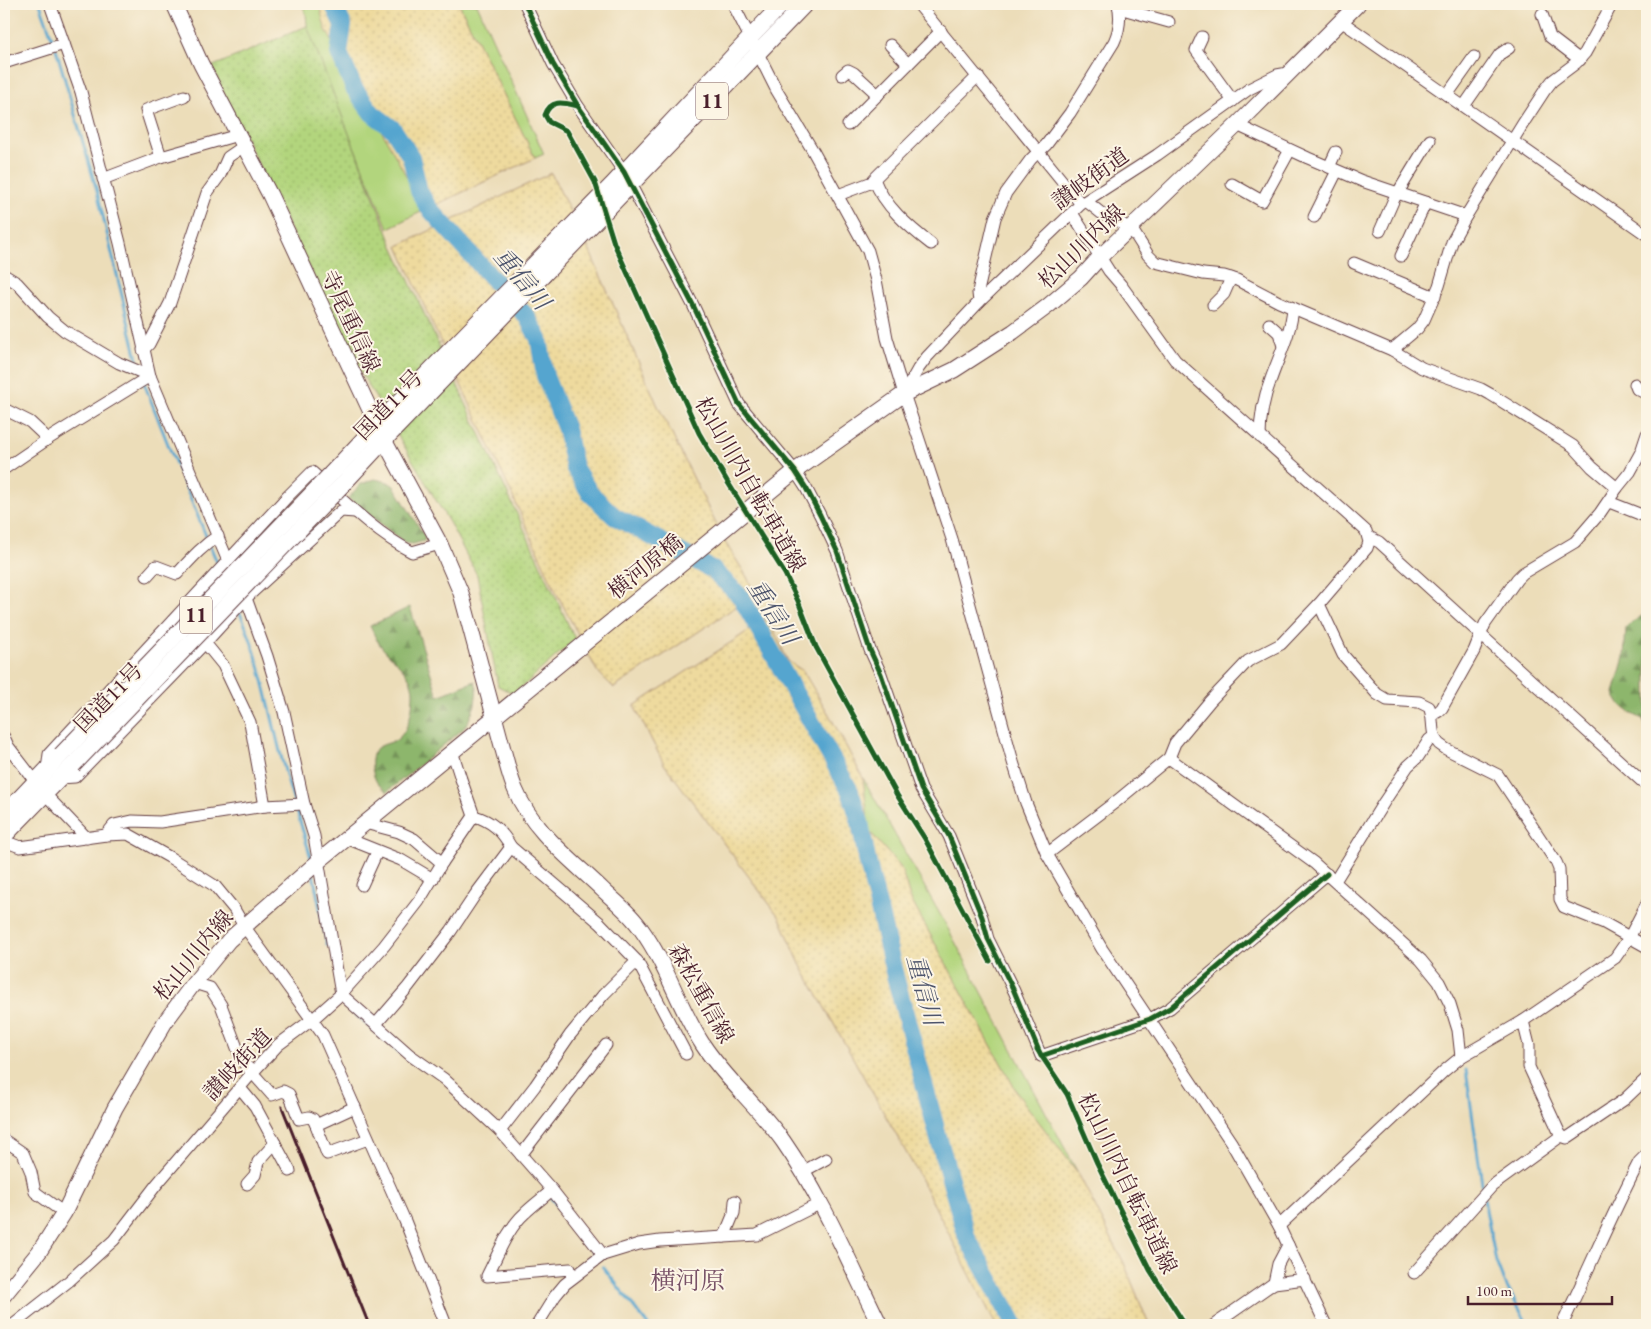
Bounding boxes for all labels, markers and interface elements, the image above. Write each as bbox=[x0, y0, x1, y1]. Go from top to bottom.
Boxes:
road number: 11 bbox=[696, 82, 728, 120]
street label: 讃岐街道 bbox=[1046, 141, 1134, 216]
street label: 松山川内線 bbox=[1032, 198, 1131, 295]
water label: 重信川 bbox=[487, 241, 559, 319]
street label: 寺尾重信線 bbox=[314, 265, 387, 377]
street label: 国道11号 bbox=[348, 363, 429, 446]
street label: 松山川内自転車道線 bbox=[689, 391, 813, 577]
street label: 横河原橋 bbox=[602, 527, 689, 605]
water label: 重信川 bbox=[741, 573, 808, 653]
road number: 11 bbox=[180, 596, 212, 634]
street label: 国道11号 bbox=[68, 656, 149, 739]
street label: 松山川内線 bbox=[147, 904, 240, 1007]
street label: 森松重信線 bbox=[662, 938, 741, 1048]
water label: 重信川 bbox=[900, 951, 950, 1032]
street label: 讃岐街道 bbox=[197, 1022, 278, 1106]
street label: 松山川内自転車道線 bbox=[1071, 1088, 1184, 1279]
district label: 横河原 bbox=[650, 1264, 726, 1296]
scale bar bbox=[1468, 1274, 1612, 1306]
text: 100 m bbox=[1476, 1281, 1513, 1300]

